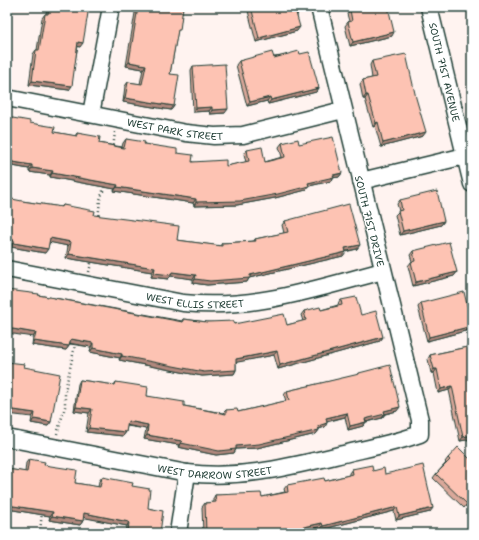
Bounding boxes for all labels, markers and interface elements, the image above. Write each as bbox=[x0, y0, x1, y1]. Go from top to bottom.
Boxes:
street label: SOUTH 71ST AVENUE bbox=[426, 21, 463, 123]
street label: WEST PARK STREET bbox=[126, 116, 223, 143]
street label: SOUTH 71ST DRIVE bbox=[352, 174, 387, 268]
street label: WEST ELLIS STREET bbox=[145, 290, 245, 311]
street label: WEST DARROW STREET bbox=[156, 461, 273, 482]

